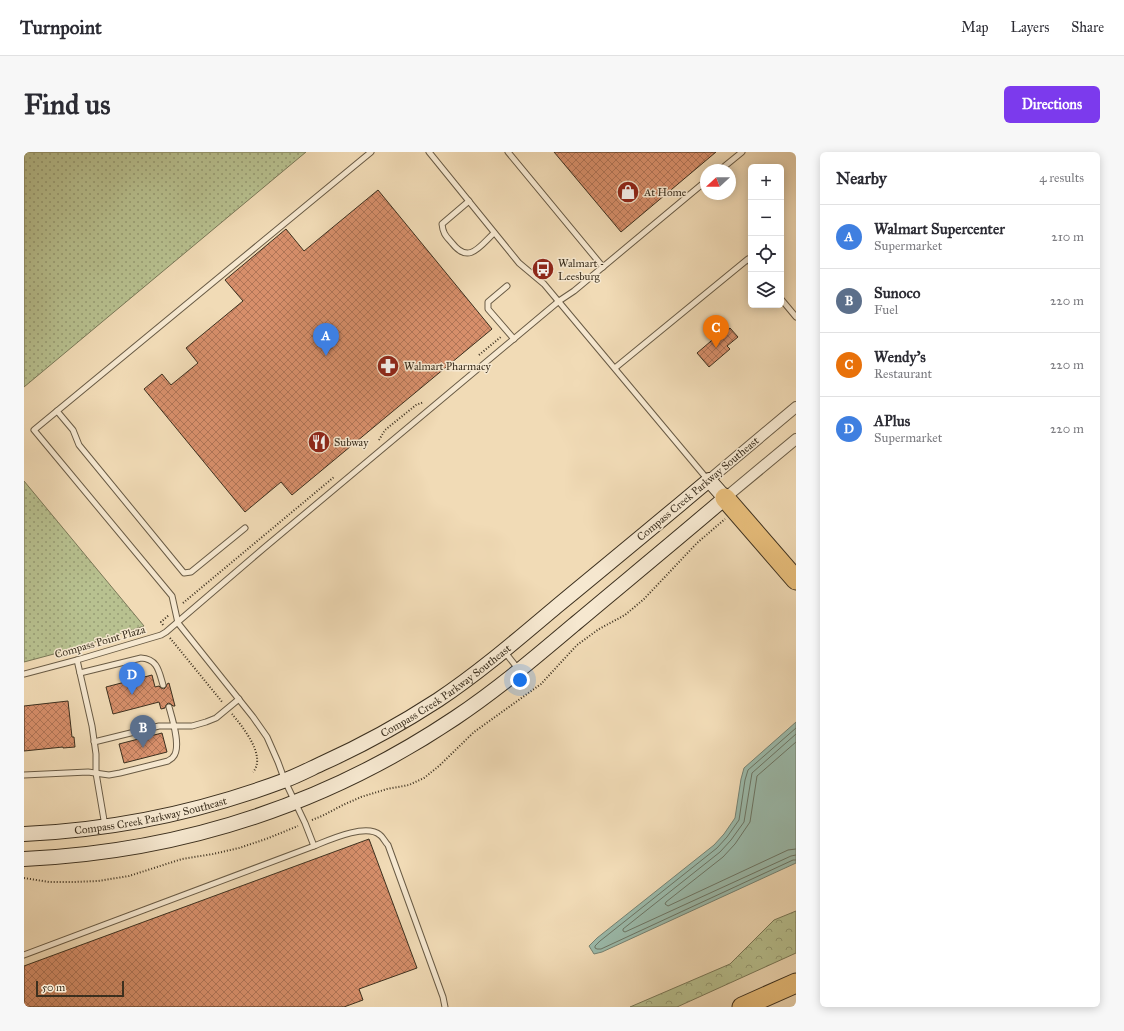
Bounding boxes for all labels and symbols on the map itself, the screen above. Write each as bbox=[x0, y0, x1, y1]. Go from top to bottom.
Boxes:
north arrow bbox=[700, 164, 736, 200]
shop icon: At Home bbox=[615, 179, 641, 205]
place label: At Home bbox=[643, 186, 687, 199]
bus stop icon: Walmart - Leesburg bbox=[530, 256, 556, 282]
place label: Walmart - Leesburg bbox=[558, 257, 604, 283]
pin: C bbox=[703, 315, 729, 348]
pin: A bbox=[313, 323, 339, 356]
pharmacy icon: Walmart Pharmacy bbox=[375, 353, 401, 379]
place label: Walmart Pharmacy bbox=[404, 360, 492, 373]
restaurant icon: Subway bbox=[306, 429, 332, 455]
street label: Compass Creek Parkway Southeast bbox=[634, 434, 762, 544]
place label: Subway bbox=[334, 436, 369, 449]
street label: Compass Point Plaza bbox=[53, 623, 147, 661]
street label: Compass Creek Parkway Southeast bbox=[378, 641, 513, 740]
pin: D bbox=[119, 662, 145, 695]
your location bbox=[510, 670, 530, 690]
pin: B bbox=[130, 715, 156, 748]
street label: Compass Creek Parkway Southeast bbox=[74, 794, 228, 837]
scale bar bbox=[36, 979, 124, 998]

